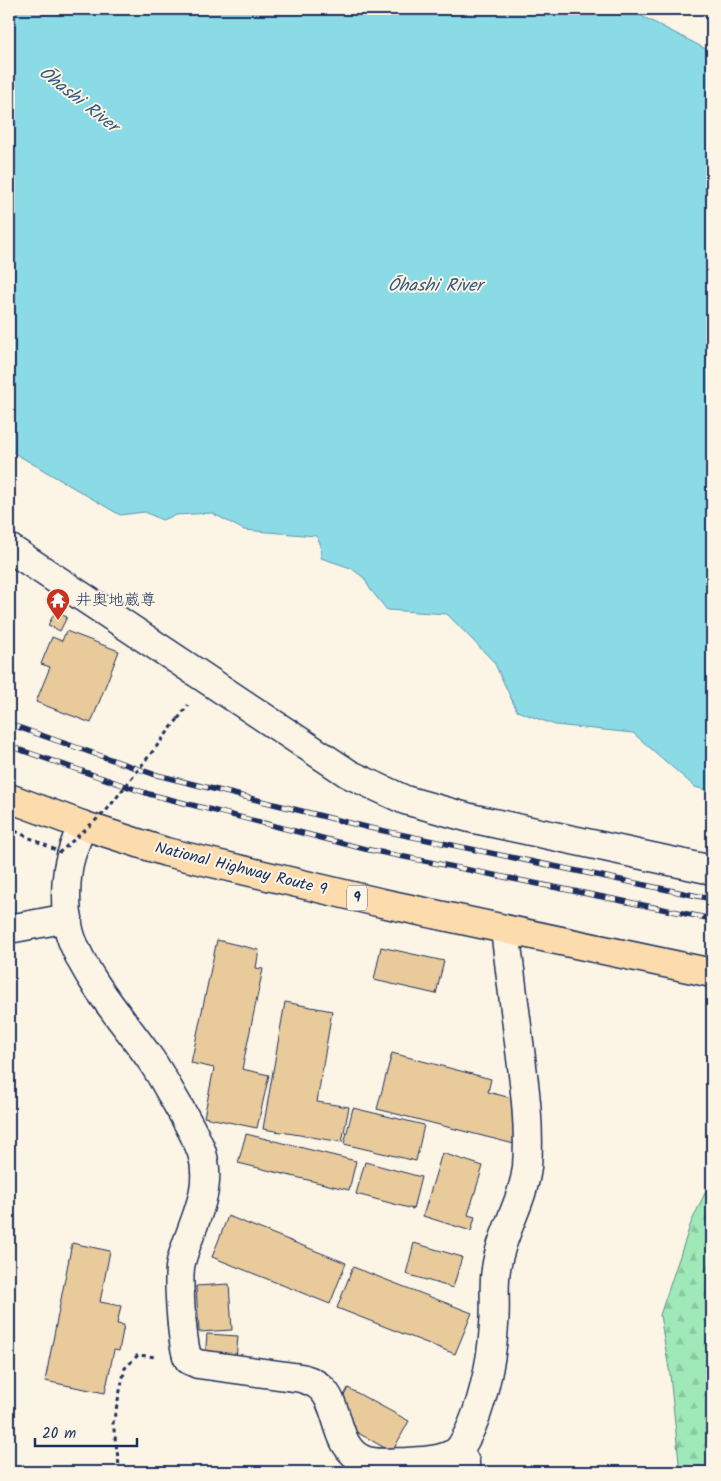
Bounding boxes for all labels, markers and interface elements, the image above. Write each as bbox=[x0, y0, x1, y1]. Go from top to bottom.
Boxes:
water label: Ōhashi River bbox=[32, 60, 127, 143]
water label: Ōhashi River bbox=[388, 272, 486, 301]
temple icon: 井奥地蔵尊 bbox=[45, 587, 71, 621]
place label: 井奥地蔵尊 bbox=[76, 588, 156, 613]
street label: National Highway Route 9 bbox=[152, 835, 330, 903]
road number: 9 bbox=[347, 886, 367, 910]
scale bar bbox=[35, 1416, 138, 1448]
text: 20 m bbox=[42, 1422, 76, 1446]

